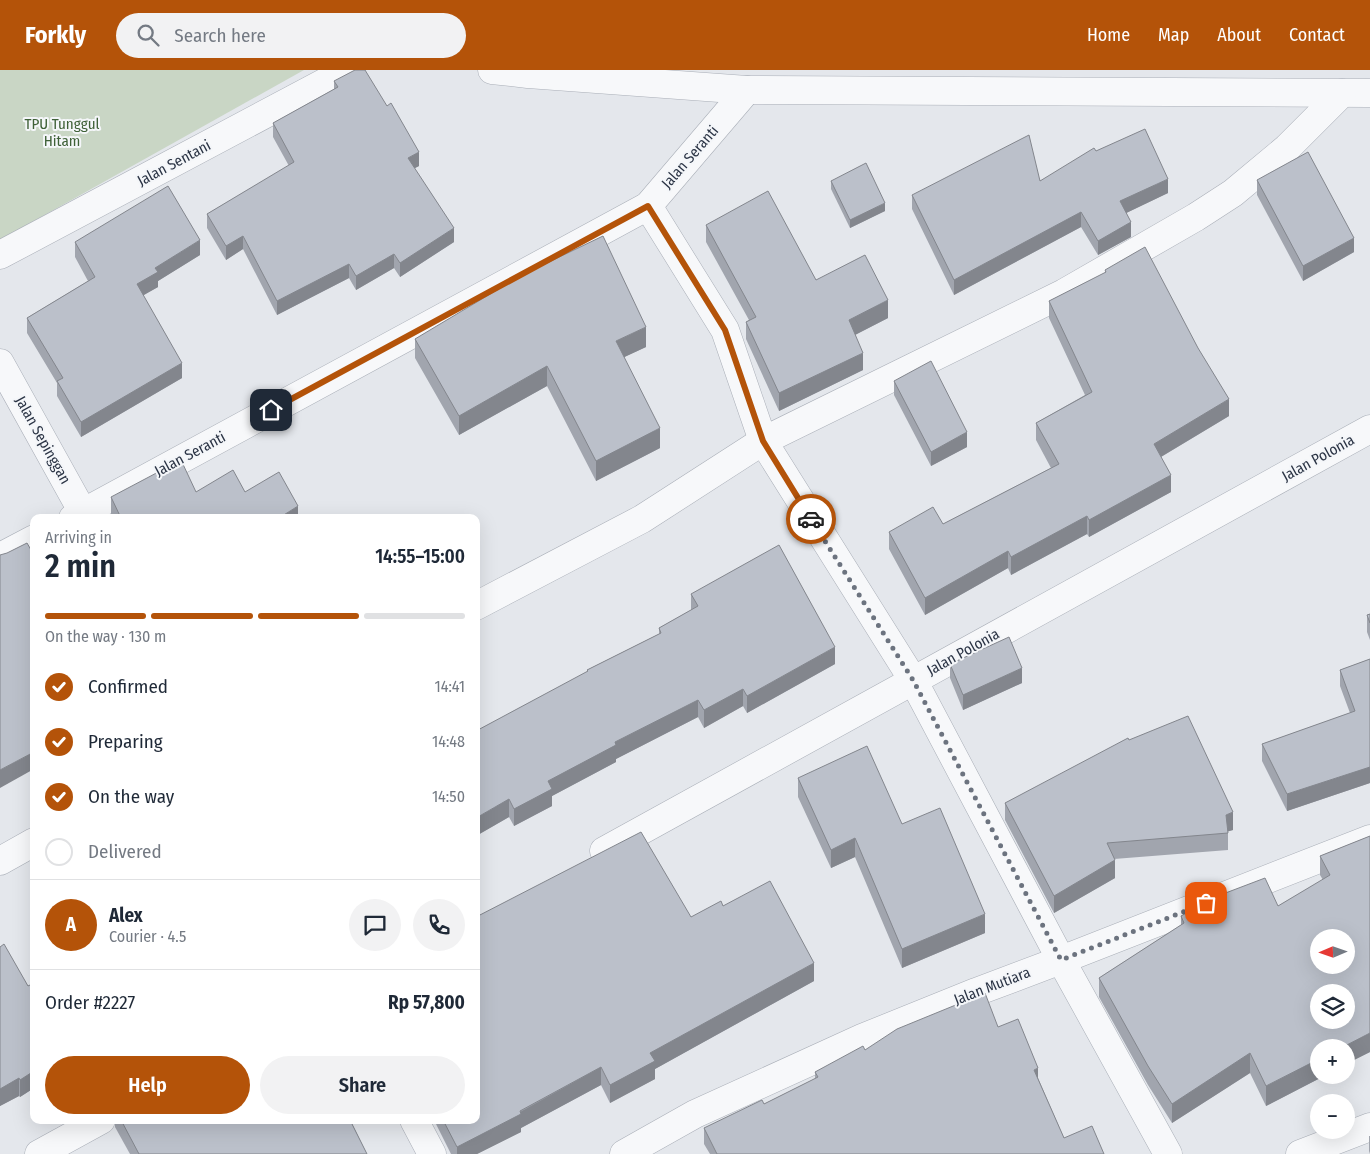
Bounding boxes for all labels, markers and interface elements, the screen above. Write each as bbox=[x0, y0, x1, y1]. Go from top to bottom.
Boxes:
search box bbox=[116, 13, 466, 58]
text: Forkly bbox=[25, 21, 86, 49]
icon: search bbox=[134, 21, 162, 49]
text: Search here bbox=[174, 24, 266, 47]
text: Home bbox=[1087, 24, 1130, 46]
text: Map bbox=[1158, 24, 1189, 46]
text: About bbox=[1217, 24, 1261, 46]
text: Contact bbox=[1289, 24, 1345, 46]
park label: TPU Tunggul Hitam bbox=[25, 115, 100, 150]
street label: Jalan Seranti bbox=[658, 122, 722, 192]
street label: Jalan Sentani bbox=[134, 136, 214, 190]
pin bbox=[250, 389, 292, 431]
street label: Jalan Sepinggan bbox=[11, 393, 75, 487]
icon: home bbox=[257, 396, 285, 424]
street label: Jalan Seranti bbox=[152, 428, 228, 480]
street label: Jalan Polonia bbox=[1279, 431, 1357, 485]
courier bbox=[786, 494, 836, 544]
icon: car bbox=[797, 505, 825, 533]
text: Arriving in bbox=[45, 528, 112, 547]
text: 14:55–15:00 bbox=[375, 545, 465, 568]
text: 2 min bbox=[45, 547, 116, 585]
street label: Jalan Polonia bbox=[924, 625, 1002, 679]
text: On the way · 130 m bbox=[45, 627, 166, 646]
icon: check bbox=[45, 673, 73, 701]
text: Confirmed bbox=[88, 675, 168, 698]
text: 14:41 bbox=[435, 677, 465, 696]
icon: check bbox=[45, 728, 73, 756]
text: Preparing bbox=[88, 730, 163, 753]
text: 14:48 bbox=[432, 732, 465, 751]
icon: check bbox=[45, 783, 73, 811]
text: On the way bbox=[88, 785, 174, 808]
text: 14:50 bbox=[432, 787, 465, 806]
text: Delivered bbox=[88, 840, 162, 863]
pin bbox=[1185, 882, 1227, 924]
icon: bag bbox=[1192, 889, 1220, 917]
button: chat bbox=[349, 899, 401, 951]
button: phone bbox=[413, 899, 465, 951]
text: Alex bbox=[109, 904, 143, 927]
text: A bbox=[66, 913, 76, 936]
text: Courier · 4.5 bbox=[109, 927, 186, 946]
north arrow bbox=[1310, 929, 1355, 974]
map controls bbox=[1310, 929, 1355, 1139]
street label: Jalan Mutiara bbox=[951, 963, 1033, 1009]
button: layers bbox=[1310, 984, 1355, 1029]
text: Order #2227 bbox=[45, 991, 135, 1014]
text: Rp 57,800 bbox=[388, 991, 465, 1014]
button: + bbox=[1310, 1039, 1355, 1084]
button: Help bbox=[45, 1056, 250, 1114]
button: Share bbox=[260, 1056, 465, 1114]
button: − bbox=[1310, 1094, 1355, 1139]

